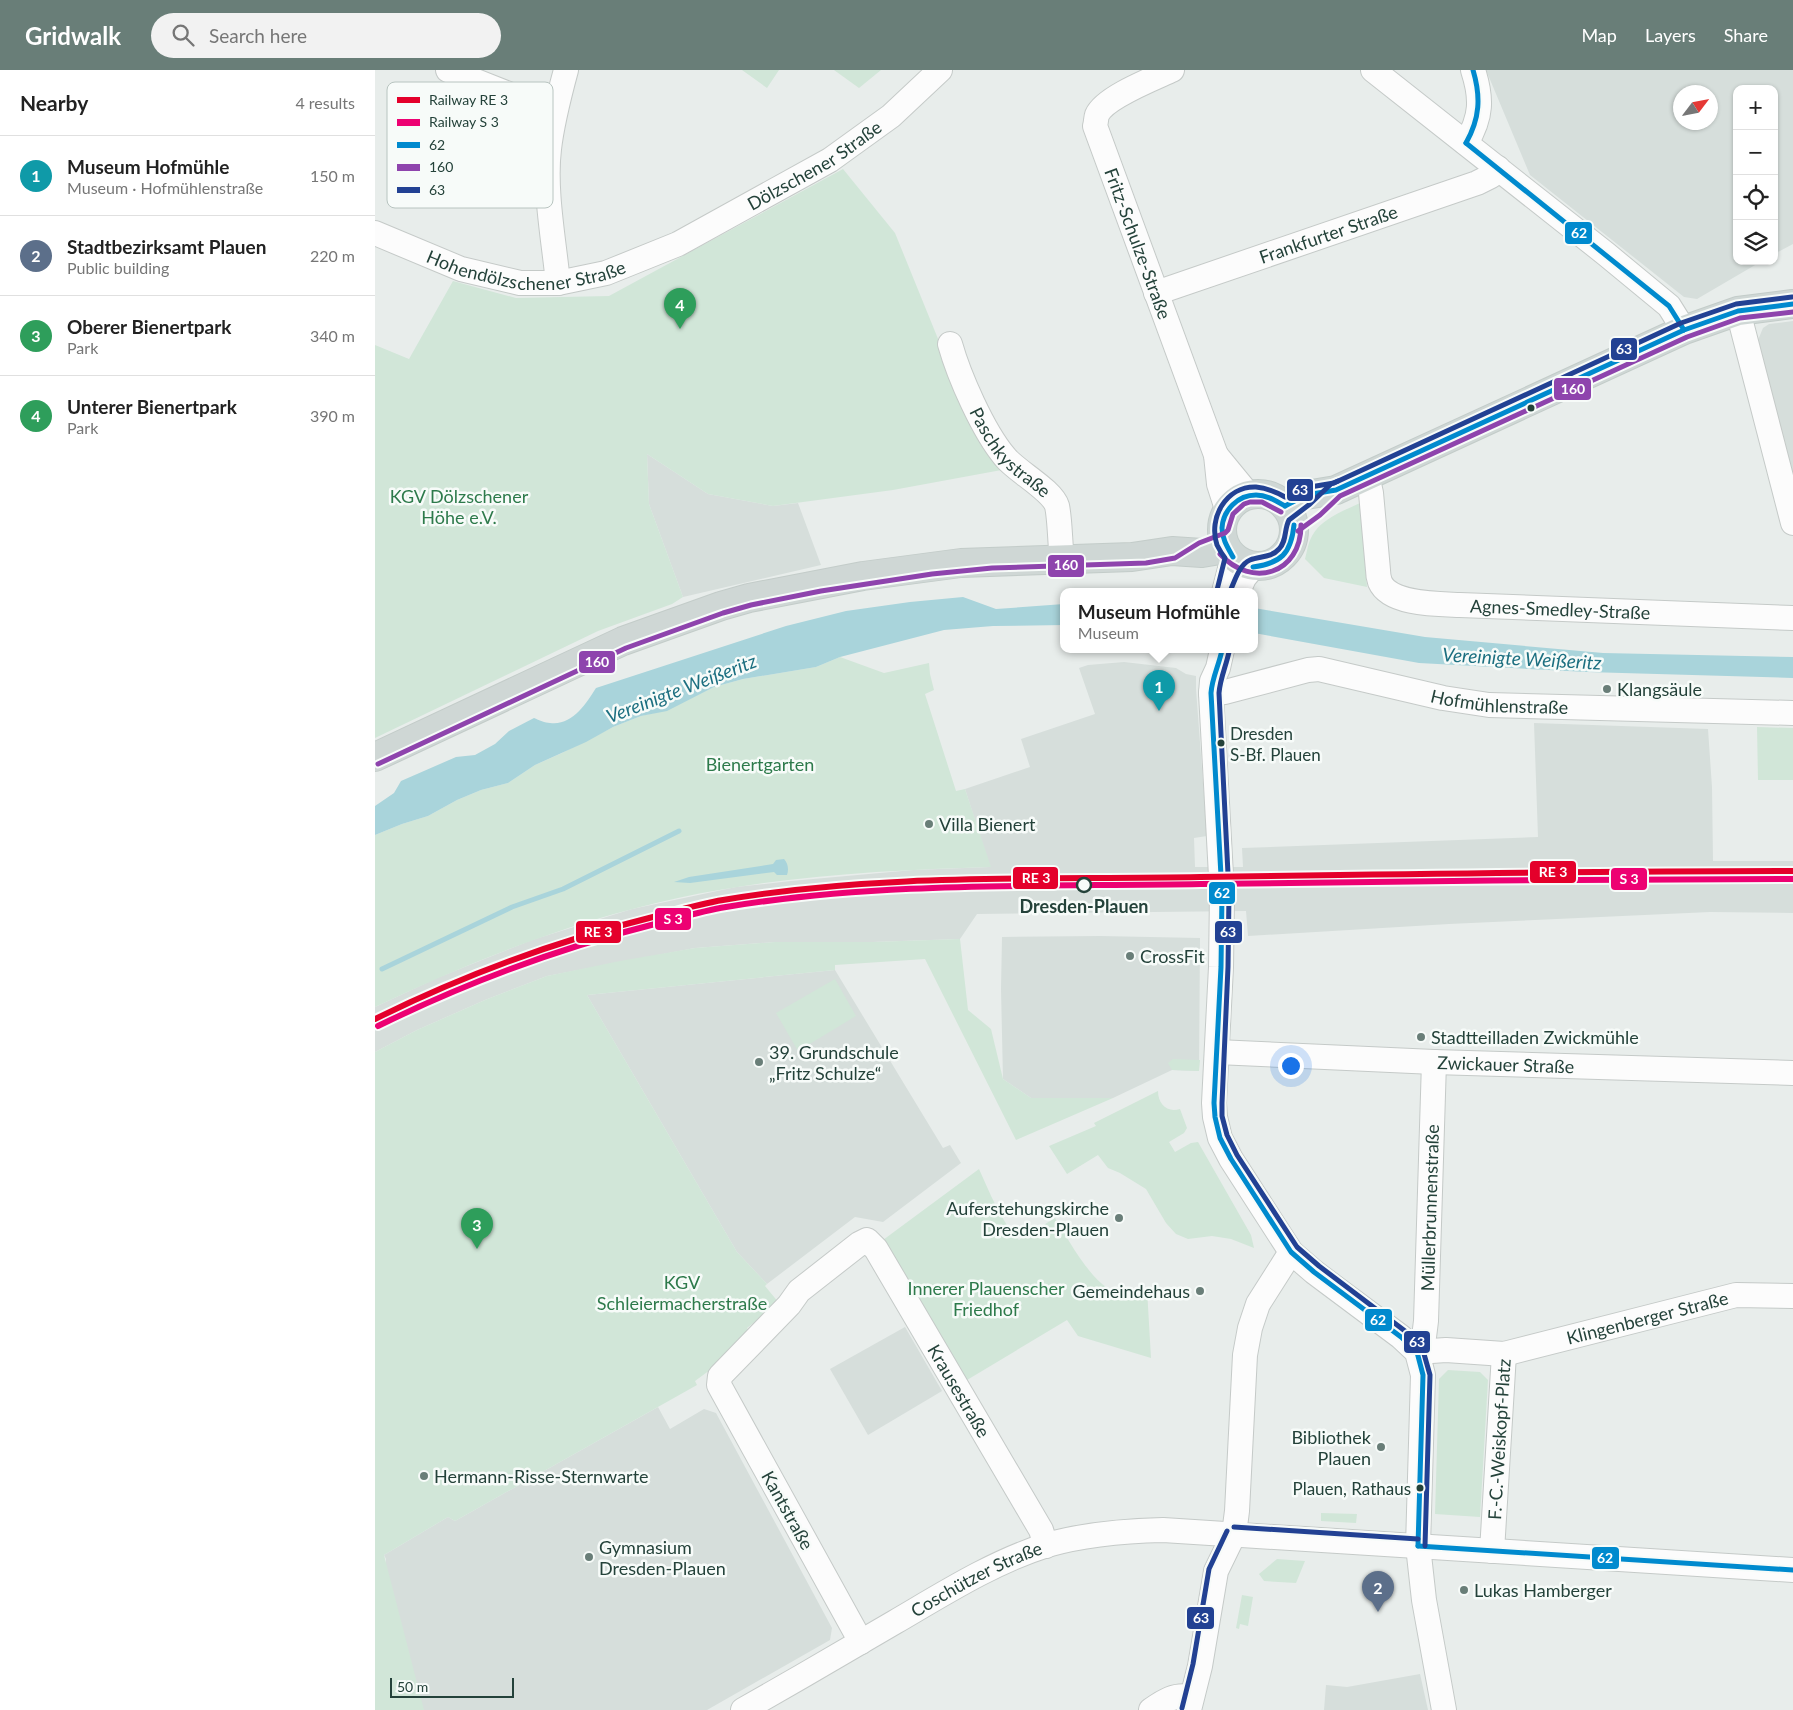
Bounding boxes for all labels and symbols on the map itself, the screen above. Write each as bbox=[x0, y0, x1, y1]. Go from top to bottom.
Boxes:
legend bbox=[387, 82, 553, 208]
north arrow bbox=[1673, 85, 1718, 130]
text: Railway RE 3 bbox=[429, 91, 508, 108]
text: Railway S 3 bbox=[429, 113, 499, 130]
street label: Dölzschener Straße bbox=[743, 116, 886, 215]
text: 62 bbox=[429, 136, 445, 153]
text: 160 bbox=[429, 158, 453, 175]
street label: Fritz-Schulze-Straße bbox=[1100, 165, 1176, 322]
text: 63 bbox=[429, 181, 445, 198]
street label: Frankfurter Straße bbox=[1256, 200, 1400, 268]
line badge: 62 bbox=[1564, 221, 1593, 245]
text: 62 bbox=[1571, 224, 1587, 241]
street label: Hohendölzschener Straße bbox=[424, 245, 629, 294]
pin: 4 bbox=[664, 288, 696, 329]
line badge: 63 bbox=[1610, 337, 1638, 361]
text: 63 bbox=[1616, 340, 1632, 357]
line badge: 160 bbox=[1553, 377, 1592, 401]
text: 160 bbox=[1561, 380, 1585, 397]
street label: Paschkystraße bbox=[965, 403, 1056, 502]
unlabelled marker bbox=[1526, 403, 1536, 413]
line badge: 63 bbox=[1286, 478, 1314, 502]
text: 63 bbox=[1292, 481, 1308, 498]
park label: KGV Dölzschener Höhe e.V. bbox=[390, 485, 529, 528]
line badge: 160 bbox=[1047, 554, 1085, 578]
text: 160 bbox=[1054, 556, 1078, 573]
street label: Agnes-Smedley-Straße bbox=[1470, 594, 1651, 623]
water label: Vereinigte Weißeritz bbox=[1442, 642, 1602, 674]
water label: Vereinigte Weißeritz bbox=[603, 649, 759, 727]
line badge: 160 bbox=[578, 650, 616, 674]
text: 160 bbox=[585, 653, 609, 670]
pin: 1 bbox=[1143, 670, 1175, 711]
place label: Klangsäule bbox=[1617, 678, 1702, 700]
marker: Klangsäule bbox=[1601, 683, 1613, 695]
street label: Hofmühlenstraße bbox=[1428, 684, 1568, 718]
place label: Dresden S-Bf. Plauen bbox=[1230, 723, 1321, 765]
marker: Dresden S-Bf. Plauen bbox=[1216, 738, 1226, 748]
park label: Bienertgarten bbox=[706, 753, 814, 775]
place label: Villa Bienert bbox=[939, 813, 1036, 835]
marker: Villa Bienert bbox=[923, 818, 935, 830]
line badge: RE 3 bbox=[1529, 860, 1577, 884]
text: RE 3 bbox=[1539, 863, 1567, 880]
line badge: RE 3 bbox=[1012, 866, 1059, 890]
line badge: S 3 bbox=[1610, 867, 1648, 891]
text: RE 3 bbox=[1022, 869, 1050, 886]
text: S 3 bbox=[1619, 870, 1639, 887]
marker: Dresden-Plauen bbox=[1076, 877, 1092, 893]
line badge: 62 bbox=[1208, 881, 1236, 905]
text: 62 bbox=[1214, 884, 1230, 901]
place label: Dresden-Plauen bbox=[1020, 895, 1148, 917]
line badge: S 3 bbox=[654, 907, 692, 931]
text: S 3 bbox=[663, 910, 683, 927]
line badge: RE 3 bbox=[575, 920, 622, 944]
line badge: 63 bbox=[1214, 920, 1243, 944]
text: RE 3 bbox=[584, 923, 612, 940]
text: 63 bbox=[1220, 923, 1236, 940]
place label: CrossFit bbox=[1140, 945, 1205, 967]
marker: CrossFit bbox=[1124, 950, 1136, 962]
place label: Stadtteilladen Zwickmühle bbox=[1431, 1026, 1639, 1048]
marker: Stadtteilladen Zwickmühle bbox=[1415, 1031, 1427, 1043]
place label: 39. Grundschule „Fritz Schulze“ bbox=[769, 1041, 899, 1084]
street label: Zwickauer Straße bbox=[1437, 1051, 1575, 1077]
your location bbox=[1278, 1053, 1304, 1079]
marker: 39. Grundschule „Fritz Schulze“ bbox=[753, 1056, 765, 1068]
street label: Müllerbrunnenstraße bbox=[1416, 1124, 1443, 1292]
place label: Auferstehungskirche Dresden-Plauen bbox=[946, 1197, 1109, 1240]
pin: 3 bbox=[461, 1208, 493, 1249]
marker: Auferstehungskirche Dresden-Plauen bbox=[1113, 1212, 1125, 1224]
park label: KGV Schleiermacherstraße bbox=[597, 1271, 767, 1314]
park label: Innerer Plauenscher Friedhof bbox=[908, 1277, 1065, 1320]
place label: Gemeindehaus bbox=[1072, 1280, 1190, 1302]
marker: Gemeindehaus bbox=[1194, 1285, 1206, 1297]
street label: Klingenberger Straße bbox=[1564, 1286, 1730, 1349]
line badge: 62 bbox=[1364, 1308, 1393, 1332]
text: 62 bbox=[1370, 1311, 1386, 1328]
line badge: 63 bbox=[1403, 1330, 1431, 1354]
text: 63 bbox=[1409, 1333, 1425, 1350]
street label: Krausestraße bbox=[923, 1340, 995, 1441]
street label: F.-C.-Weiskopf-Platz bbox=[1483, 1358, 1515, 1520]
place label: Bibliothek Plauen bbox=[1291, 1426, 1372, 1469]
marker: Bibliothek Plauen bbox=[1375, 1441, 1387, 1453]
place label: Hermann-Risse-Sternwarte bbox=[434, 1465, 649, 1487]
street label: Kantstraße bbox=[757, 1467, 819, 1553]
marker: Hermann-Risse-Sternwarte bbox=[418, 1470, 430, 1482]
place label: Plauen, Rathaus bbox=[1293, 1478, 1411, 1499]
marker: Plauen, Rathaus bbox=[1415, 1483, 1425, 1493]
place label: Gymnasium Dresden-Plauen bbox=[599, 1536, 726, 1579]
street label: Coschützer Straße bbox=[907, 1537, 1045, 1621]
line badge: 62 bbox=[1591, 1546, 1620, 1570]
text: 62 bbox=[1597, 1549, 1613, 1566]
marker: Gymnasium Dresden-Plauen bbox=[583, 1551, 595, 1563]
pin: 2 bbox=[1362, 1571, 1394, 1612]
place label: Lukas Hamberger bbox=[1474, 1579, 1612, 1601]
marker: Lukas Hamberger bbox=[1458, 1584, 1470, 1596]
line badge: 63 bbox=[1186, 1606, 1215, 1630]
text: 63 bbox=[1193, 1609, 1209, 1626]
scale bar bbox=[390, 1675, 514, 1698]

